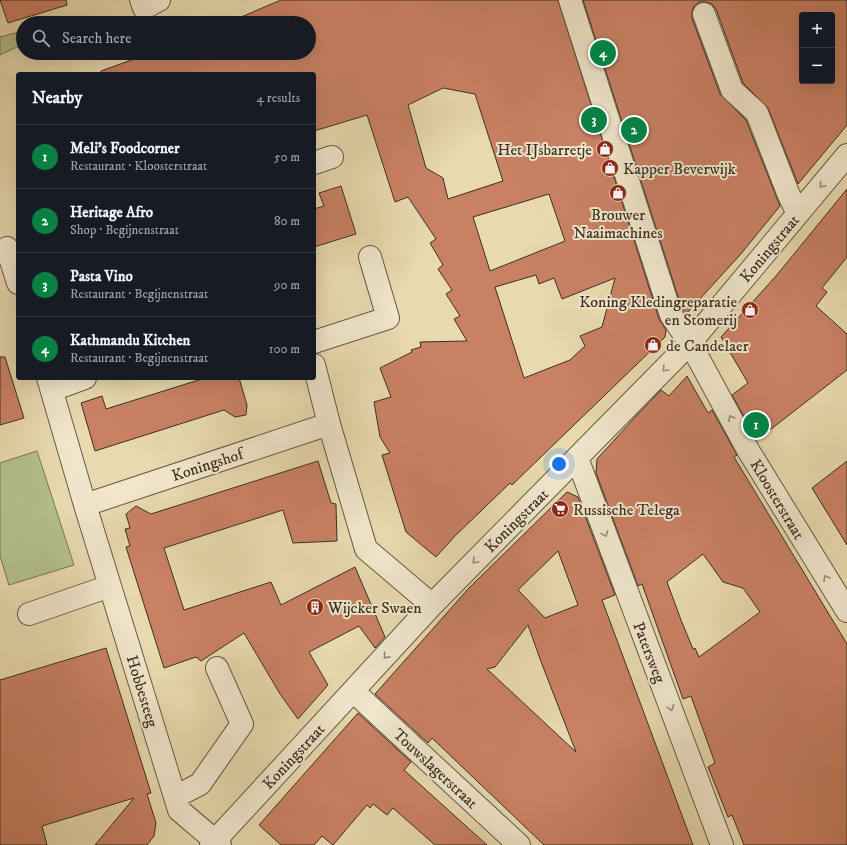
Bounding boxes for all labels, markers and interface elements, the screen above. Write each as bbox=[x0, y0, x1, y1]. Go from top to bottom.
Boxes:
map controls bbox=[799, 12, 835, 84]
button: + bbox=[799, 12, 835, 48]
search box bbox=[16, 16, 316, 60]
icon: search bbox=[30, 27, 52, 49]
text: Search here bbox=[62, 29, 131, 48]
pin: 4 bbox=[590, 38, 616, 68]
button: − bbox=[799, 48, 835, 84]
text: Nearby bbox=[32, 87, 82, 109]
text: 4 results bbox=[257, 90, 300, 106]
pin: 3 bbox=[581, 105, 607, 135]
pin: 2 bbox=[621, 115, 647, 145]
text: Meli's Foodcorner bbox=[70, 139, 180, 158]
shop icon: Het IJsbarretje bbox=[595, 139, 615, 159]
place label: Het IJsbarretje bbox=[497, 140, 592, 160]
text: 1 bbox=[43, 149, 47, 165]
text: 50 m bbox=[274, 149, 300, 165]
text: Restaurant · Kloosterstraat bbox=[70, 158, 207, 174]
shop icon: Kapper Beverwijk bbox=[600, 158, 620, 178]
place label: Kapper Beverwijk bbox=[623, 159, 736, 179]
one-way arrow bbox=[819, 181, 826, 188]
shop icon: Brouwer Naaimachines bbox=[608, 183, 628, 203]
text: Heritage Afro bbox=[70, 203, 153, 222]
place label: Brouwer Naaimachines bbox=[574, 205, 662, 243]
street label: Koningstraat bbox=[736, 211, 804, 287]
text: 2 bbox=[42, 213, 48, 229]
text: 80 m bbox=[274, 213, 300, 229]
text: Shop · Begijnenstraat bbox=[70, 222, 179, 238]
text: Pasta Vino bbox=[70, 267, 133, 286]
text: 3 bbox=[43, 277, 47, 293]
text: 90 m bbox=[274, 277, 300, 293]
text: Restaurant · Begijnenstraat bbox=[70, 286, 208, 302]
place label: Koning Kledingreparatie en Stomerij bbox=[579, 292, 737, 330]
shop icon: Koning Kledingreparatie en Stomerij bbox=[740, 300, 760, 320]
text: Kathmandu Kitchen bbox=[70, 331, 190, 350]
shop icon: de Candelaer bbox=[643, 335, 663, 355]
place label: de Candelaer bbox=[666, 336, 749, 356]
text: 4 bbox=[41, 341, 49, 357]
text: 100 m bbox=[269, 341, 300, 357]
text: Restaurant · Begijnenstraat bbox=[70, 350, 208, 366]
one-way arrow bbox=[662, 364, 669, 372]
pin: 1 bbox=[743, 410, 769, 440]
one-way arrow bbox=[728, 415, 736, 423]
street label: Koningshof bbox=[169, 443, 248, 486]
your location bbox=[549, 454, 569, 474]
street label: Kloosterstraat bbox=[745, 456, 809, 543]
street label: Koningstraat bbox=[480, 484, 553, 557]
supermarket icon: Russische Telega bbox=[550, 499, 570, 519]
place label: Russische Telega bbox=[573, 500, 680, 520]
one-way arrow bbox=[601, 531, 609, 538]
one-way arrow bbox=[472, 556, 480, 564]
one-way arrow bbox=[824, 575, 831, 582]
building icon: Wijcker Swaen bbox=[305, 597, 325, 617]
place label: Wijcker Swaen bbox=[327, 598, 422, 618]
street label: Patersweg bbox=[628, 619, 670, 686]
one-way arrow bbox=[384, 651, 391, 658]
street label: Hobbesteeg bbox=[122, 653, 162, 730]
one-way arrow bbox=[666, 705, 675, 712]
street label: Koningstraat bbox=[258, 720, 329, 794]
street label: Touwslagerstraat bbox=[389, 724, 482, 813]

